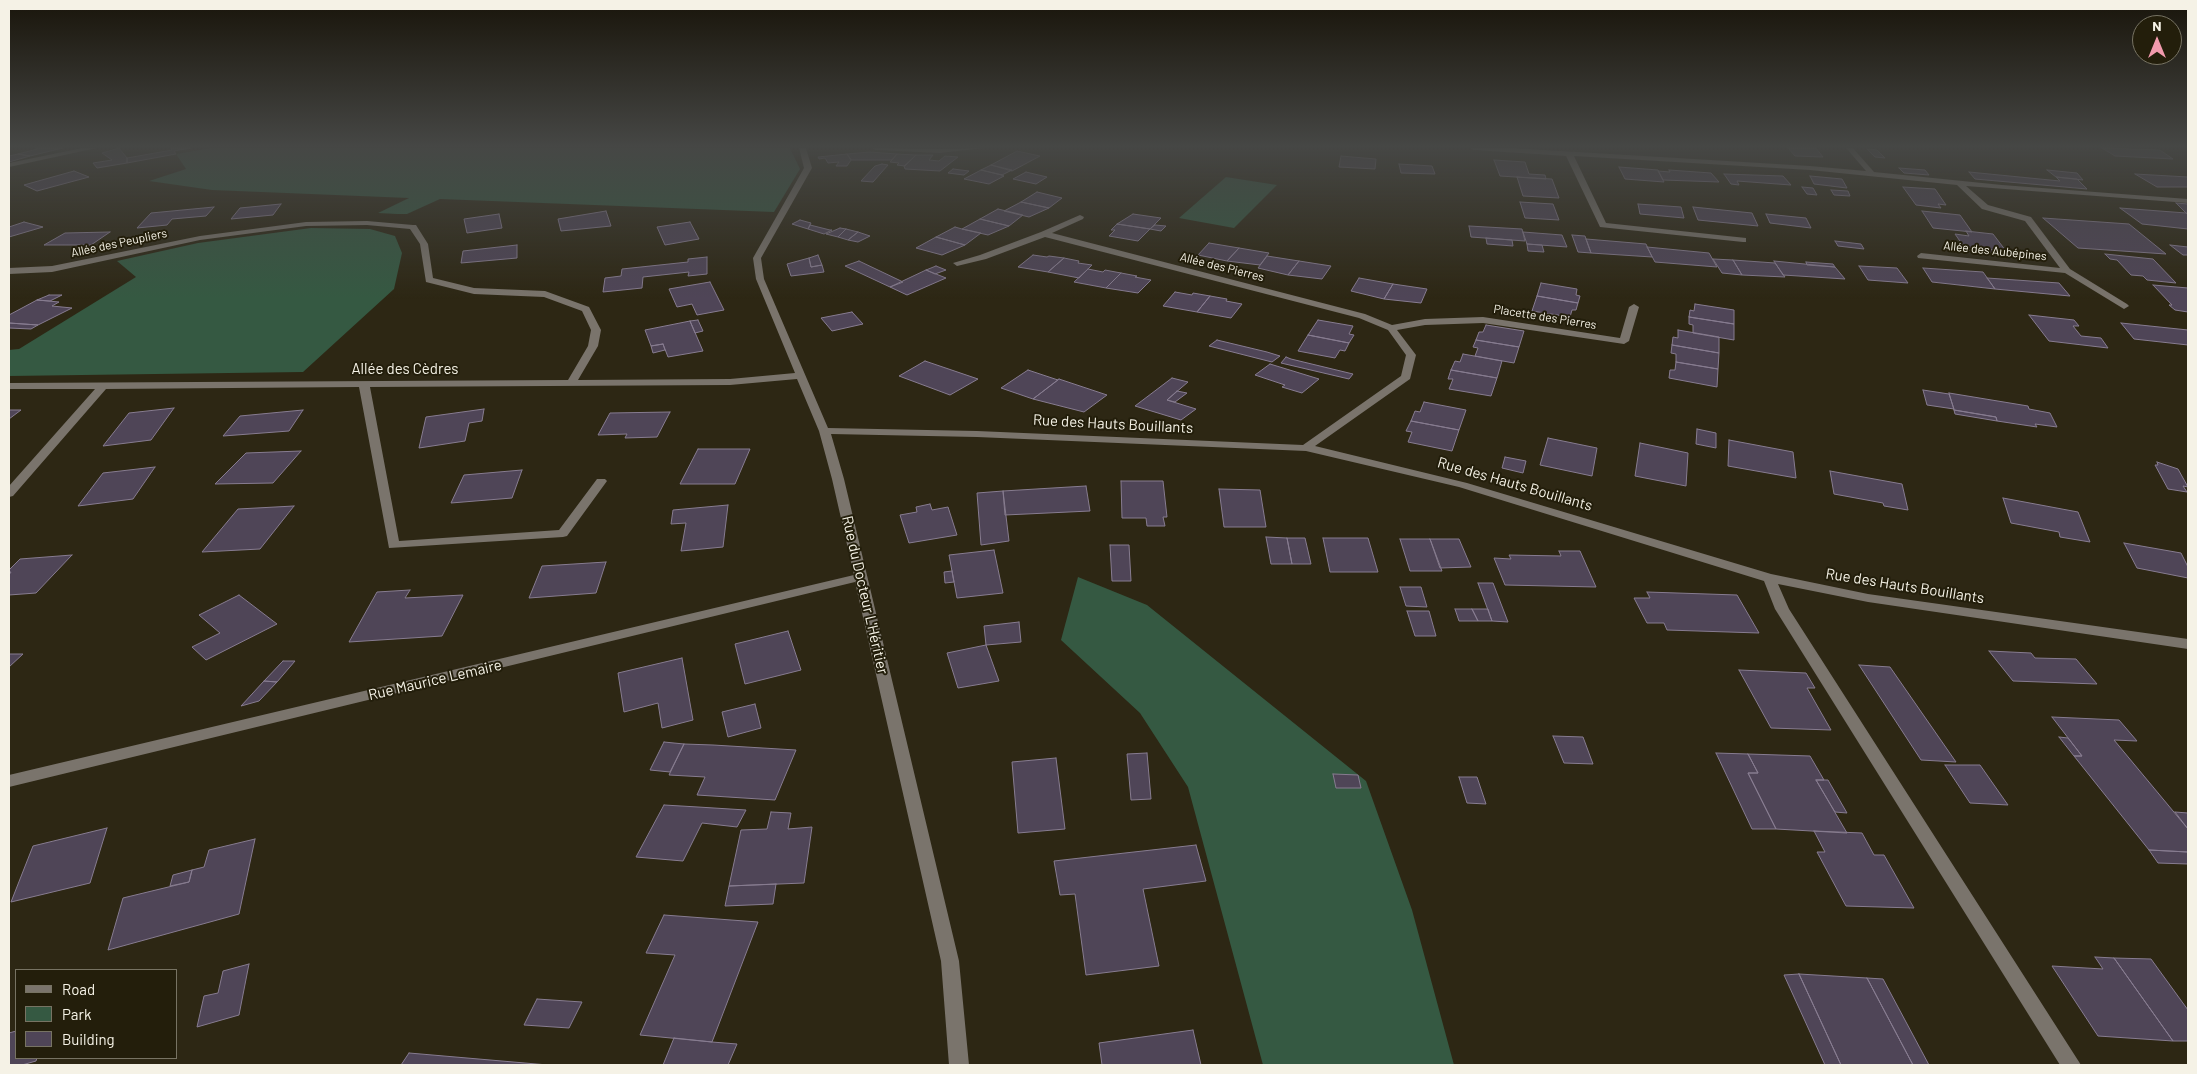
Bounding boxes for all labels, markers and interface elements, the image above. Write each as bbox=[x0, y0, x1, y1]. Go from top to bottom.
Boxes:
north arrow bbox=[2132, 15, 2182, 65]
text: N bbox=[2152, 17, 2162, 34]
street label: Allée des Peupliers bbox=[70, 226, 168, 260]
street label: Allée des Aubépines bbox=[1943, 238, 2047, 264]
street label: Allée des Pierres bbox=[1178, 250, 1266, 284]
street label: Placette des Pierres bbox=[1492, 302, 1598, 332]
street label: Allée des Cèdres bbox=[352, 360, 458, 378]
street label: Rue des Hauts Bouillants bbox=[1032, 411, 1194, 437]
street label: Rue des Hauts Bouillants bbox=[1435, 453, 1595, 515]
street label: Rue du Docteur L'Héritier bbox=[838, 514, 892, 676]
street label: Rue des Hauts Bouillants bbox=[1824, 565, 1986, 607]
street label: Rue Maurice Lemaire bbox=[366, 656, 504, 704]
legend bbox=[15, 969, 178, 1059]
text: Road bbox=[62, 980, 95, 998]
text: Park bbox=[62, 1005, 91, 1023]
text: Building bbox=[62, 1030, 115, 1048]

